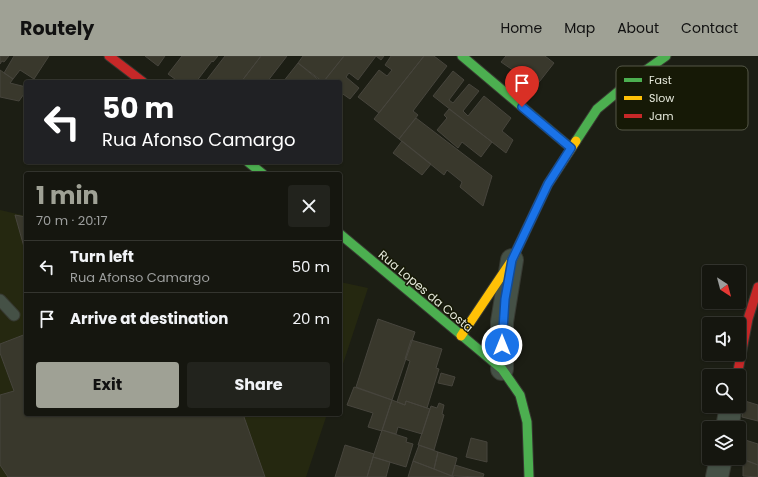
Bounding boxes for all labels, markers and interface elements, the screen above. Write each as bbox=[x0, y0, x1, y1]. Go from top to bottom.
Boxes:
text: Routely bbox=[20, 15, 94, 42]
text: Home bbox=[500, 18, 542, 38]
text: Map bbox=[564, 18, 595, 38]
text: About bbox=[617, 18, 659, 38]
text: Contact bbox=[681, 18, 738, 38]
pin bbox=[505, 66, 539, 107]
legend bbox=[616, 66, 748, 130]
icon: arrive bbox=[511, 72, 533, 94]
text: Fast bbox=[649, 72, 672, 88]
text: 50 m bbox=[102, 89, 174, 128]
text: Slow bbox=[649, 90, 674, 106]
icon: left bbox=[36, 96, 88, 148]
text: Jam bbox=[649, 108, 674, 124]
text: Rua Afonso Camargo bbox=[102, 127, 295, 152]
text: 1 min bbox=[36, 179, 99, 212]
button: close bbox=[288, 185, 330, 227]
text: 70 m · 20:17 bbox=[36, 211, 108, 230]
text: Turn left bbox=[70, 246, 134, 267]
street label: Rua Lopes da Costa bbox=[375, 246, 477, 336]
icon: left bbox=[36, 256, 58, 278]
text: 50 m bbox=[292, 256, 330, 277]
north arrow bbox=[702, 265, 746, 309]
map controls bbox=[702, 265, 746, 465]
text: Rua Afonso Camargo bbox=[70, 268, 210, 287]
icon: arrive bbox=[36, 308, 58, 330]
text: Arrive at destination bbox=[70, 308, 228, 329]
text: 20 m bbox=[292, 308, 330, 329]
button: sound bbox=[702, 317, 746, 361]
position arrow bbox=[481, 324, 523, 366]
button: Exit bbox=[36, 362, 179, 408]
button: Share bbox=[187, 362, 330, 408]
button: search bbox=[702, 369, 746, 413]
button: layers bbox=[702, 421, 746, 465]

